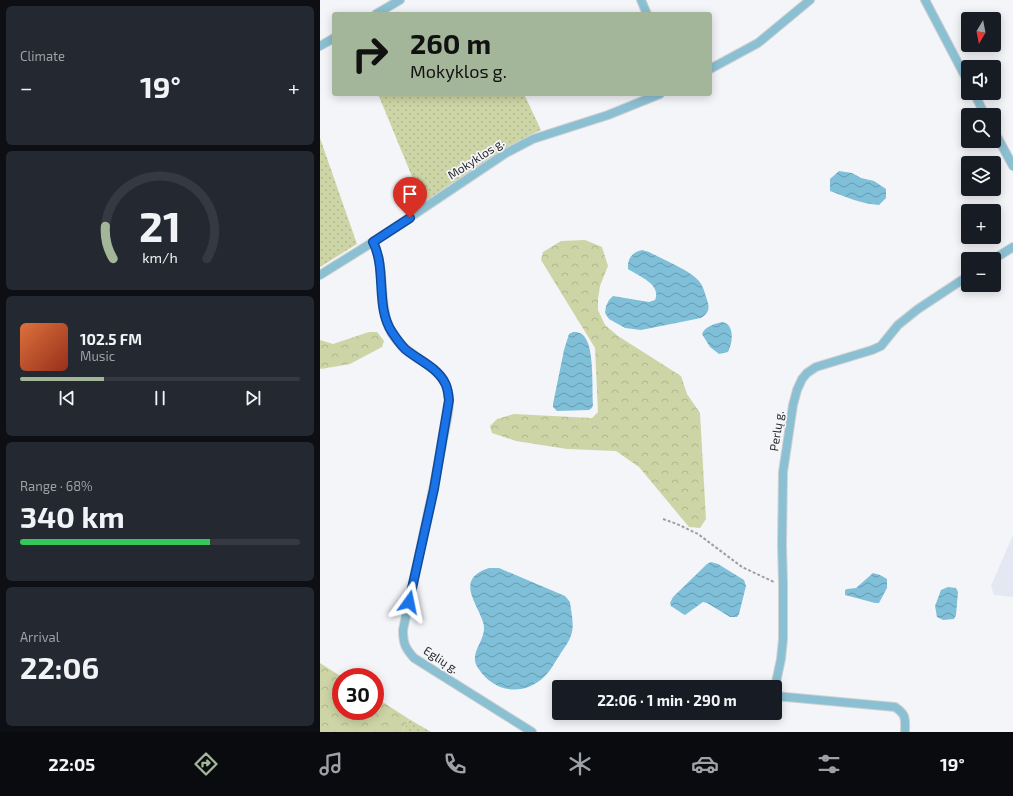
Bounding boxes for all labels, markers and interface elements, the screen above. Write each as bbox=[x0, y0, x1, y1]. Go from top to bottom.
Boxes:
north arrow bbox=[961, 12, 1001, 52]
map controls bbox=[961, 12, 1001, 292]
text: 260 m bbox=[410, 26, 491, 60]
icon: right bbox=[344, 28, 396, 80]
text: Climate bbox=[20, 48, 65, 64]
text: Mokyklos g. bbox=[410, 60, 507, 82]
button: sound bbox=[961, 60, 1001, 100]
text: 19° bbox=[140, 68, 181, 104]
text: − bbox=[20, 74, 33, 100]
text: + bbox=[288, 74, 300, 100]
button: search bbox=[961, 108, 1001, 148]
street label: Mokyklos g. bbox=[445, 135, 506, 182]
button: layers bbox=[961, 156, 1001, 196]
pin bbox=[393, 177, 427, 218]
icon: arrive bbox=[399, 183, 421, 205]
text: 21 bbox=[139, 200, 181, 250]
button: + bbox=[961, 204, 1001, 244]
text: km/h bbox=[142, 248, 178, 265]
button: − bbox=[961, 252, 1001, 292]
text: 102.5 FM bbox=[80, 330, 142, 348]
text: Music bbox=[80, 348, 115, 364]
icon: previous bbox=[56, 387, 78, 409]
icon: pause bbox=[149, 387, 171, 409]
icon: next bbox=[242, 387, 264, 409]
street label: Perlų g. bbox=[766, 410, 786, 452]
text: Range · 68% bbox=[20, 478, 93, 494]
text: 340 km bbox=[20, 498, 125, 534]
position arrow bbox=[388, 581, 430, 623]
text: Arrival bbox=[20, 629, 60, 645]
street label: Eglių g. bbox=[421, 643, 462, 676]
text: 22:06 bbox=[20, 649, 99, 685]
speed limit sign: 30 bbox=[332, 668, 384, 720]
text: 22:06 · 1 min · 290 m bbox=[597, 691, 737, 709]
icon: directions bbox=[192, 750, 220, 778]
icon: music bbox=[317, 750, 345, 778]
icon: phone bbox=[441, 750, 469, 778]
icon: climate bbox=[566, 750, 594, 778]
icon: car bbox=[691, 750, 719, 778]
icon: filters bbox=[815, 750, 843, 778]
text: 22:05 bbox=[48, 753, 95, 775]
text: 19° bbox=[940, 753, 965, 775]

